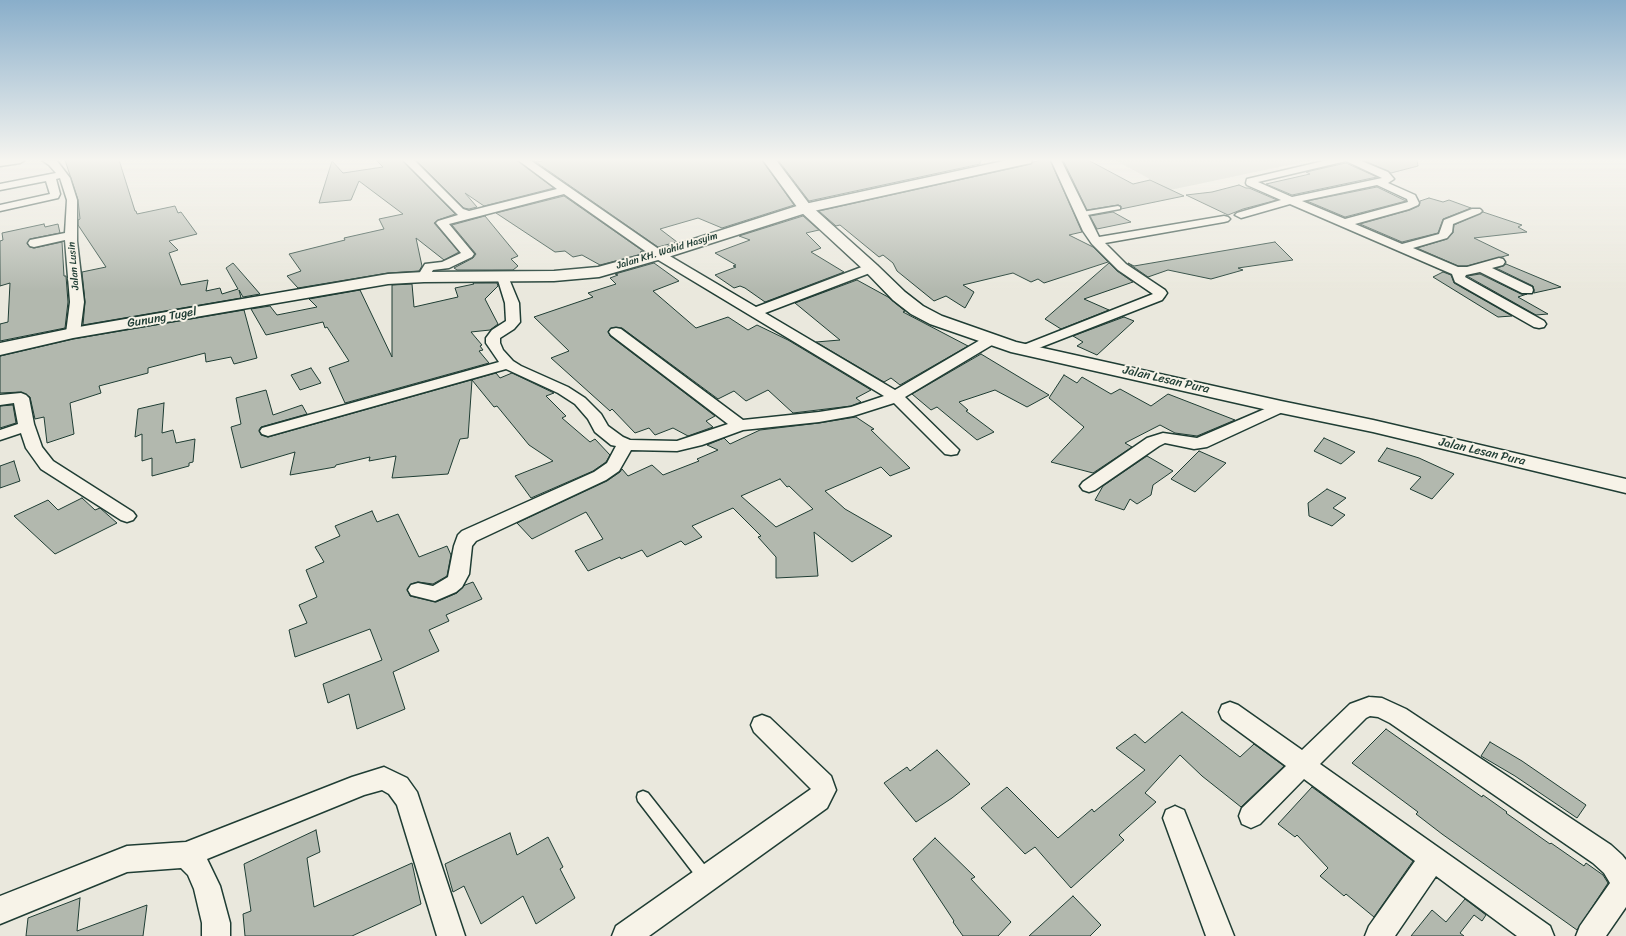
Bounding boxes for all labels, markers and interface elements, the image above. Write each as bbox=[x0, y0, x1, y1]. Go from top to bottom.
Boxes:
street label: Jalan KH. Wahid Hasyim bbox=[615, 230, 719, 272]
street label: Jalan Lusin bbox=[66, 241, 82, 291]
street label: Gunung Tugel bbox=[126, 305, 198, 331]
street label: Jalan Lesan Pura bbox=[1121, 363, 1211, 397]
street label: Jalan Lesan Pura bbox=[1437, 435, 1527, 469]

